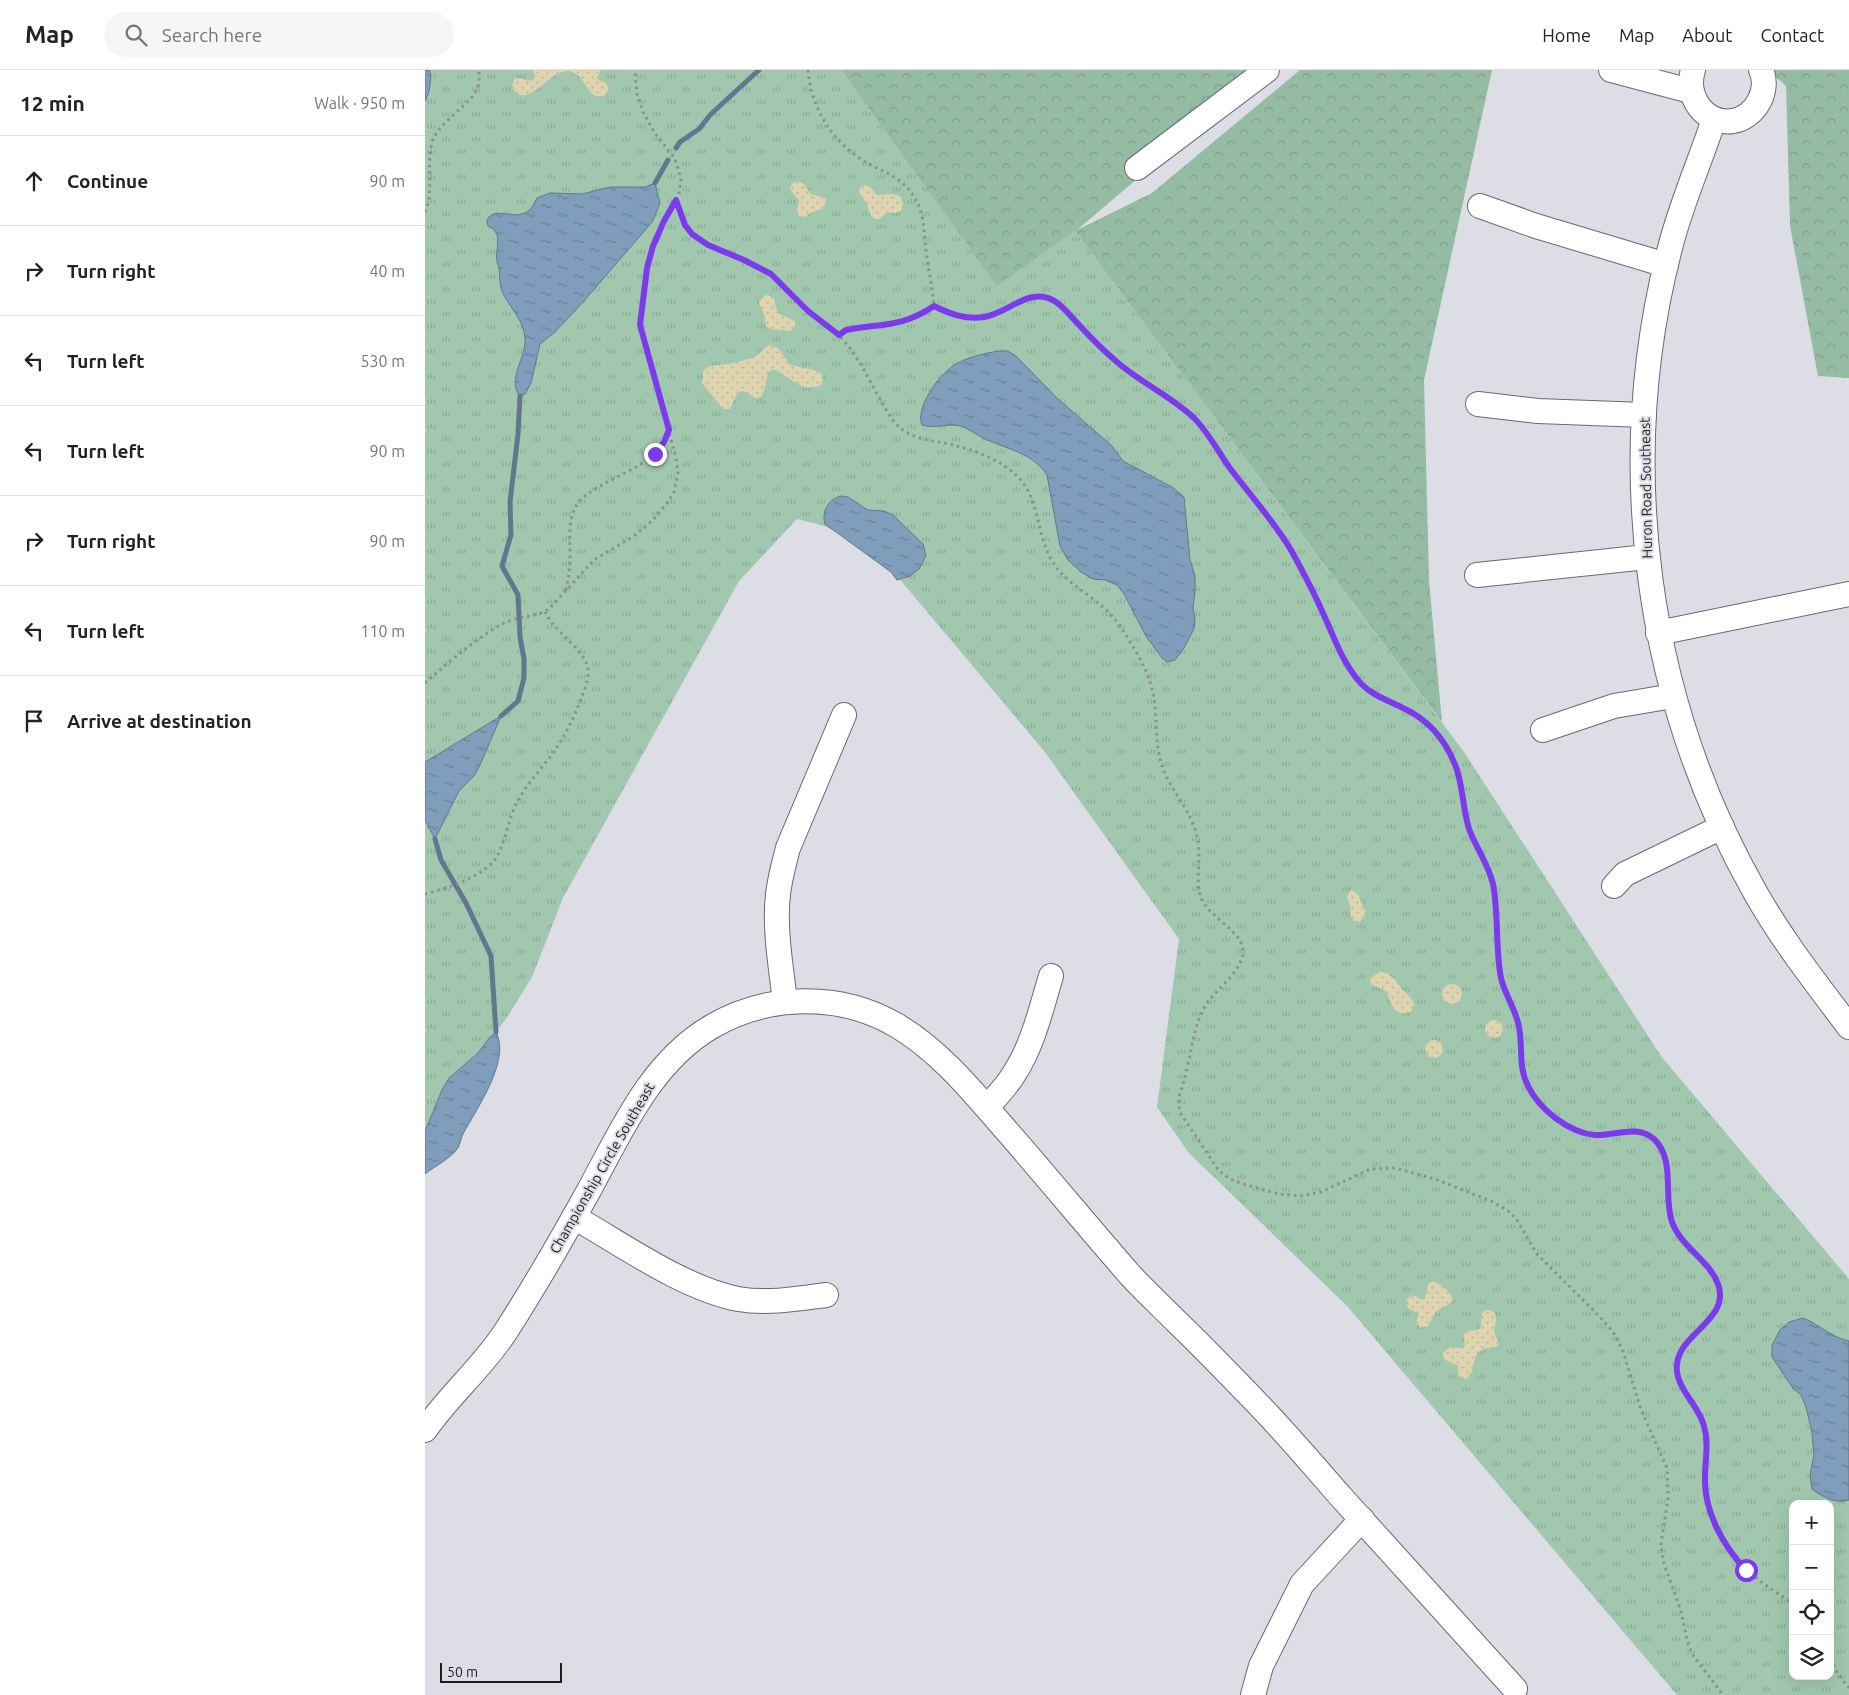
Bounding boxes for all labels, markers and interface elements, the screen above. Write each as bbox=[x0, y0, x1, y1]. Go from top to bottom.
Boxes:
search box bbox=[104, 12, 454, 57]
text: Map bbox=[25, 21, 74, 48]
icon: search bbox=[122, 21, 150, 49]
text: Search here bbox=[162, 24, 262, 46]
text: Home bbox=[1542, 25, 1591, 45]
text: Map bbox=[1619, 25, 1654, 45]
text: About bbox=[1682, 25, 1732, 45]
text: Contact bbox=[1760, 25, 1824, 45]
text: 12 min bbox=[20, 91, 85, 115]
text: Walk · 950 m bbox=[314, 94, 405, 112]
icon: ahead bbox=[20, 167, 48, 195]
text: Continue bbox=[67, 170, 148, 192]
text: 90 m bbox=[369, 172, 405, 190]
icon: right bbox=[20, 257, 48, 285]
text: Turn right bbox=[67, 260, 155, 282]
text: 40 m bbox=[369, 262, 405, 280]
icon: left bbox=[20, 347, 48, 375]
text: Turn left bbox=[67, 350, 145, 372]
text: 530 m bbox=[360, 352, 405, 370]
street label: Huron Road Southeast bbox=[1637, 417, 1655, 559]
icon: left bbox=[20, 437, 48, 465]
text: Turn left bbox=[67, 440, 145, 462]
text: 90 m bbox=[369, 442, 405, 460]
route end bbox=[644, 443, 667, 466]
icon: right bbox=[20, 527, 48, 555]
text: Turn right bbox=[67, 530, 155, 552]
text: 90 m bbox=[369, 532, 405, 550]
icon: left bbox=[20, 617, 48, 645]
text: Turn left bbox=[67, 620, 145, 642]
text: 110 m bbox=[360, 622, 405, 640]
icon: arrive bbox=[20, 707, 48, 735]
text: Arrive at destination bbox=[67, 710, 252, 732]
street label: Championship Circle Southeast bbox=[546, 1079, 658, 1256]
map controls bbox=[1789, 1500, 1834, 1680]
button: + bbox=[1789, 1500, 1834, 1545]
button: − bbox=[1789, 1545, 1834, 1590]
route start bbox=[1735, 1559, 1758, 1582]
button: locate bbox=[1789, 1590, 1834, 1635]
button: layers bbox=[1789, 1635, 1834, 1680]
scale bar bbox=[440, 1660, 563, 1683]
text: 50 m bbox=[447, 1664, 478, 1680]

